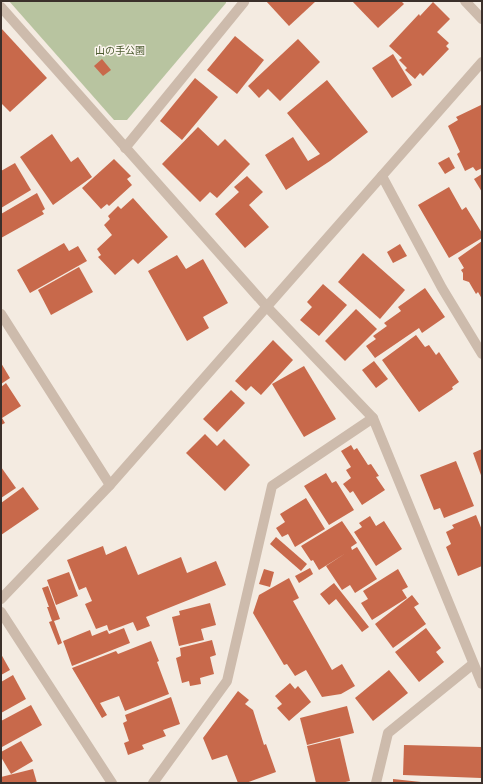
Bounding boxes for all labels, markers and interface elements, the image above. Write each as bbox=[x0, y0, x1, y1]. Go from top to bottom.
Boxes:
park label: 山の手公園 bbox=[95, 45, 145, 58]

